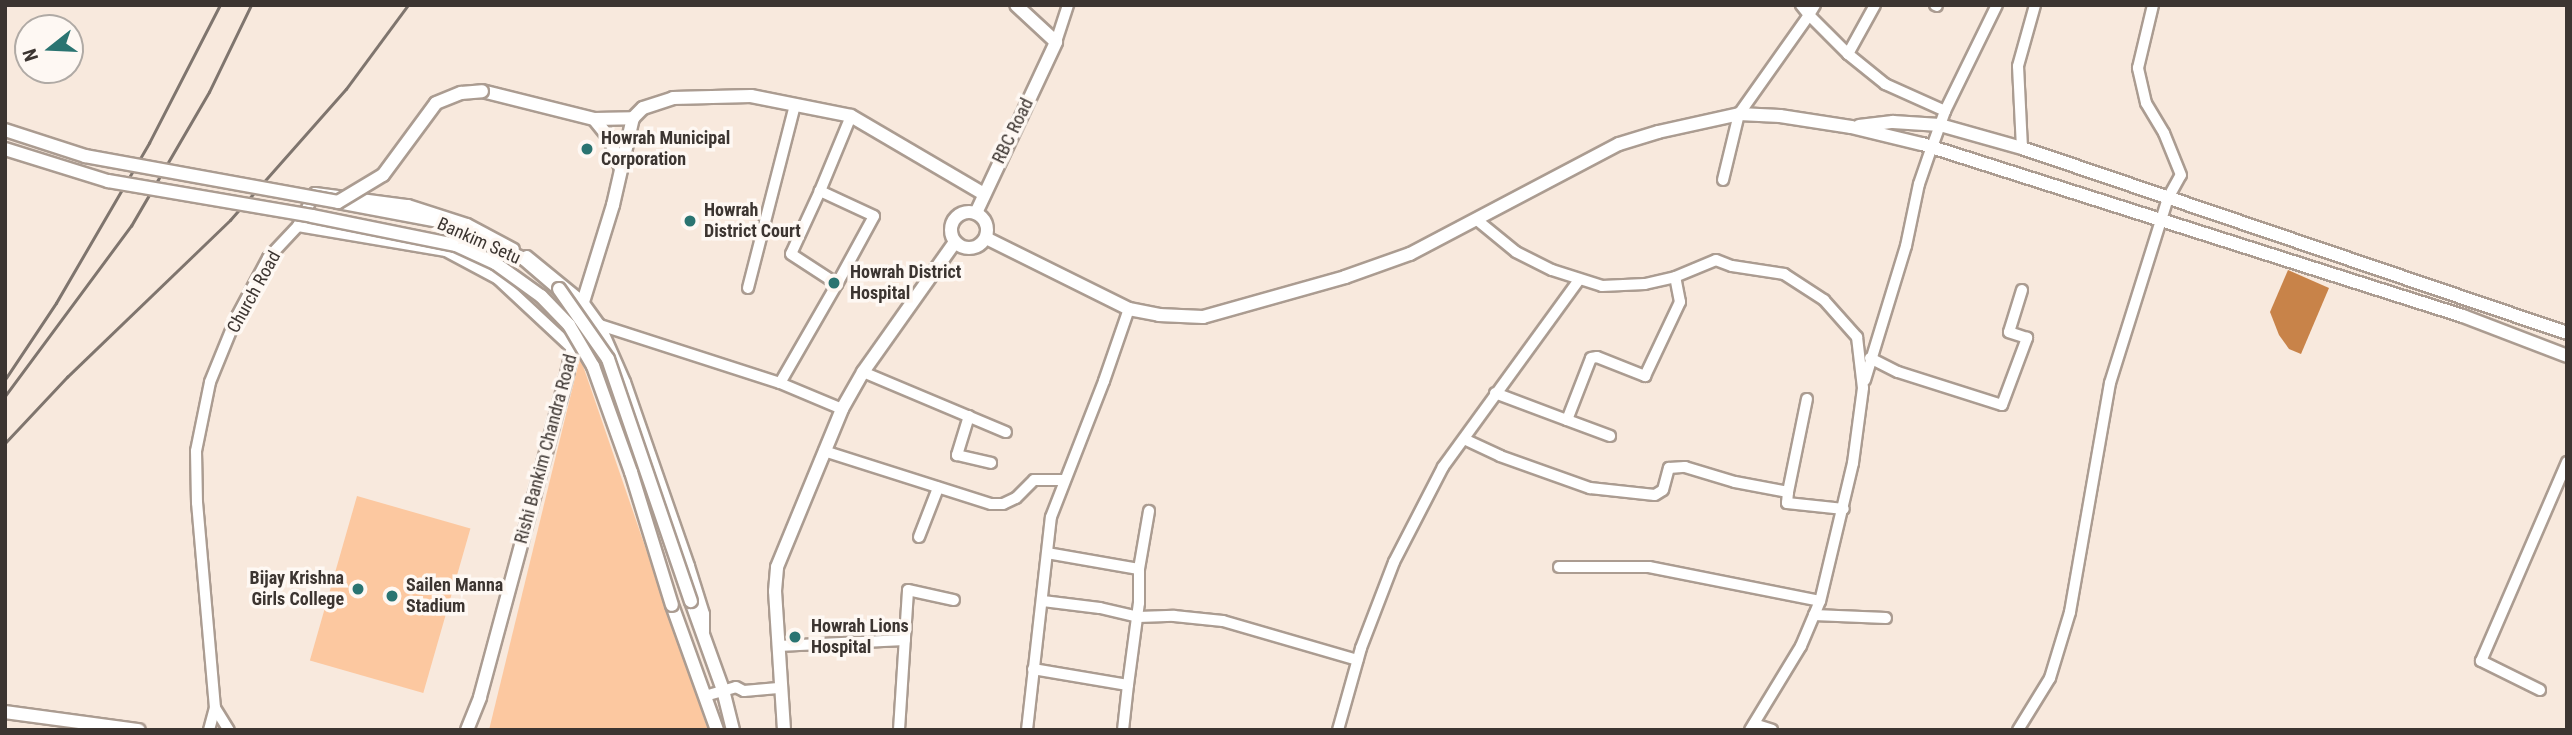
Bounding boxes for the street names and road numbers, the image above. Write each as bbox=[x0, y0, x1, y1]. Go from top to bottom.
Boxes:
street label: RBC Road bbox=[988, 95, 1038, 167]
street label: Bankim Setu bbox=[434, 213, 524, 269]
street label: Church Road bbox=[223, 247, 285, 337]
street label: Rishi Bankim Chandra Road bbox=[510, 352, 582, 546]

